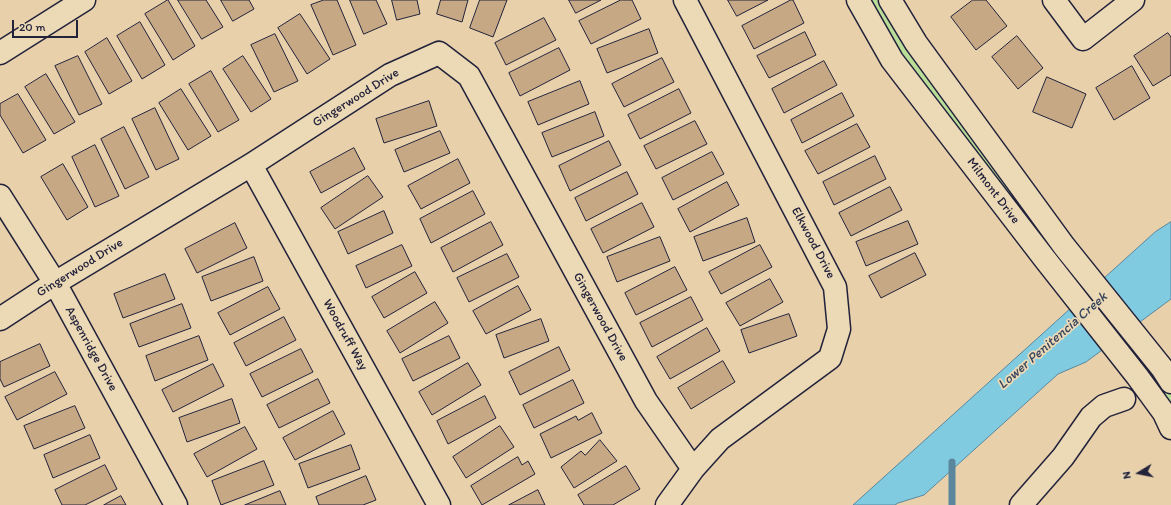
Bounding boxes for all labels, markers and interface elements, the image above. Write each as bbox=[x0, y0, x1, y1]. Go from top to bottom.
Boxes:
scale bar bbox=[14, 12, 80, 38]
text: 20 m bbox=[19, 20, 46, 34]
street label: Gingerwood Drive bbox=[310, 65, 402, 131]
street label: Milmont Drive bbox=[963, 155, 1023, 227]
street label: Elkwood Drive bbox=[788, 204, 838, 282]
street label: Gingerwood Drive bbox=[34, 235, 126, 301]
street label: Gingerwood Drive bbox=[569, 270, 631, 364]
water label: Lower Penitencia Creek bbox=[995, 289, 1111, 393]
street label: Woodruff Way bbox=[319, 297, 371, 373]
street label: Aspenridge Drive bbox=[61, 304, 121, 394]
north arrow bbox=[1119, 453, 1159, 493]
text: N bbox=[1120, 470, 1134, 480]

